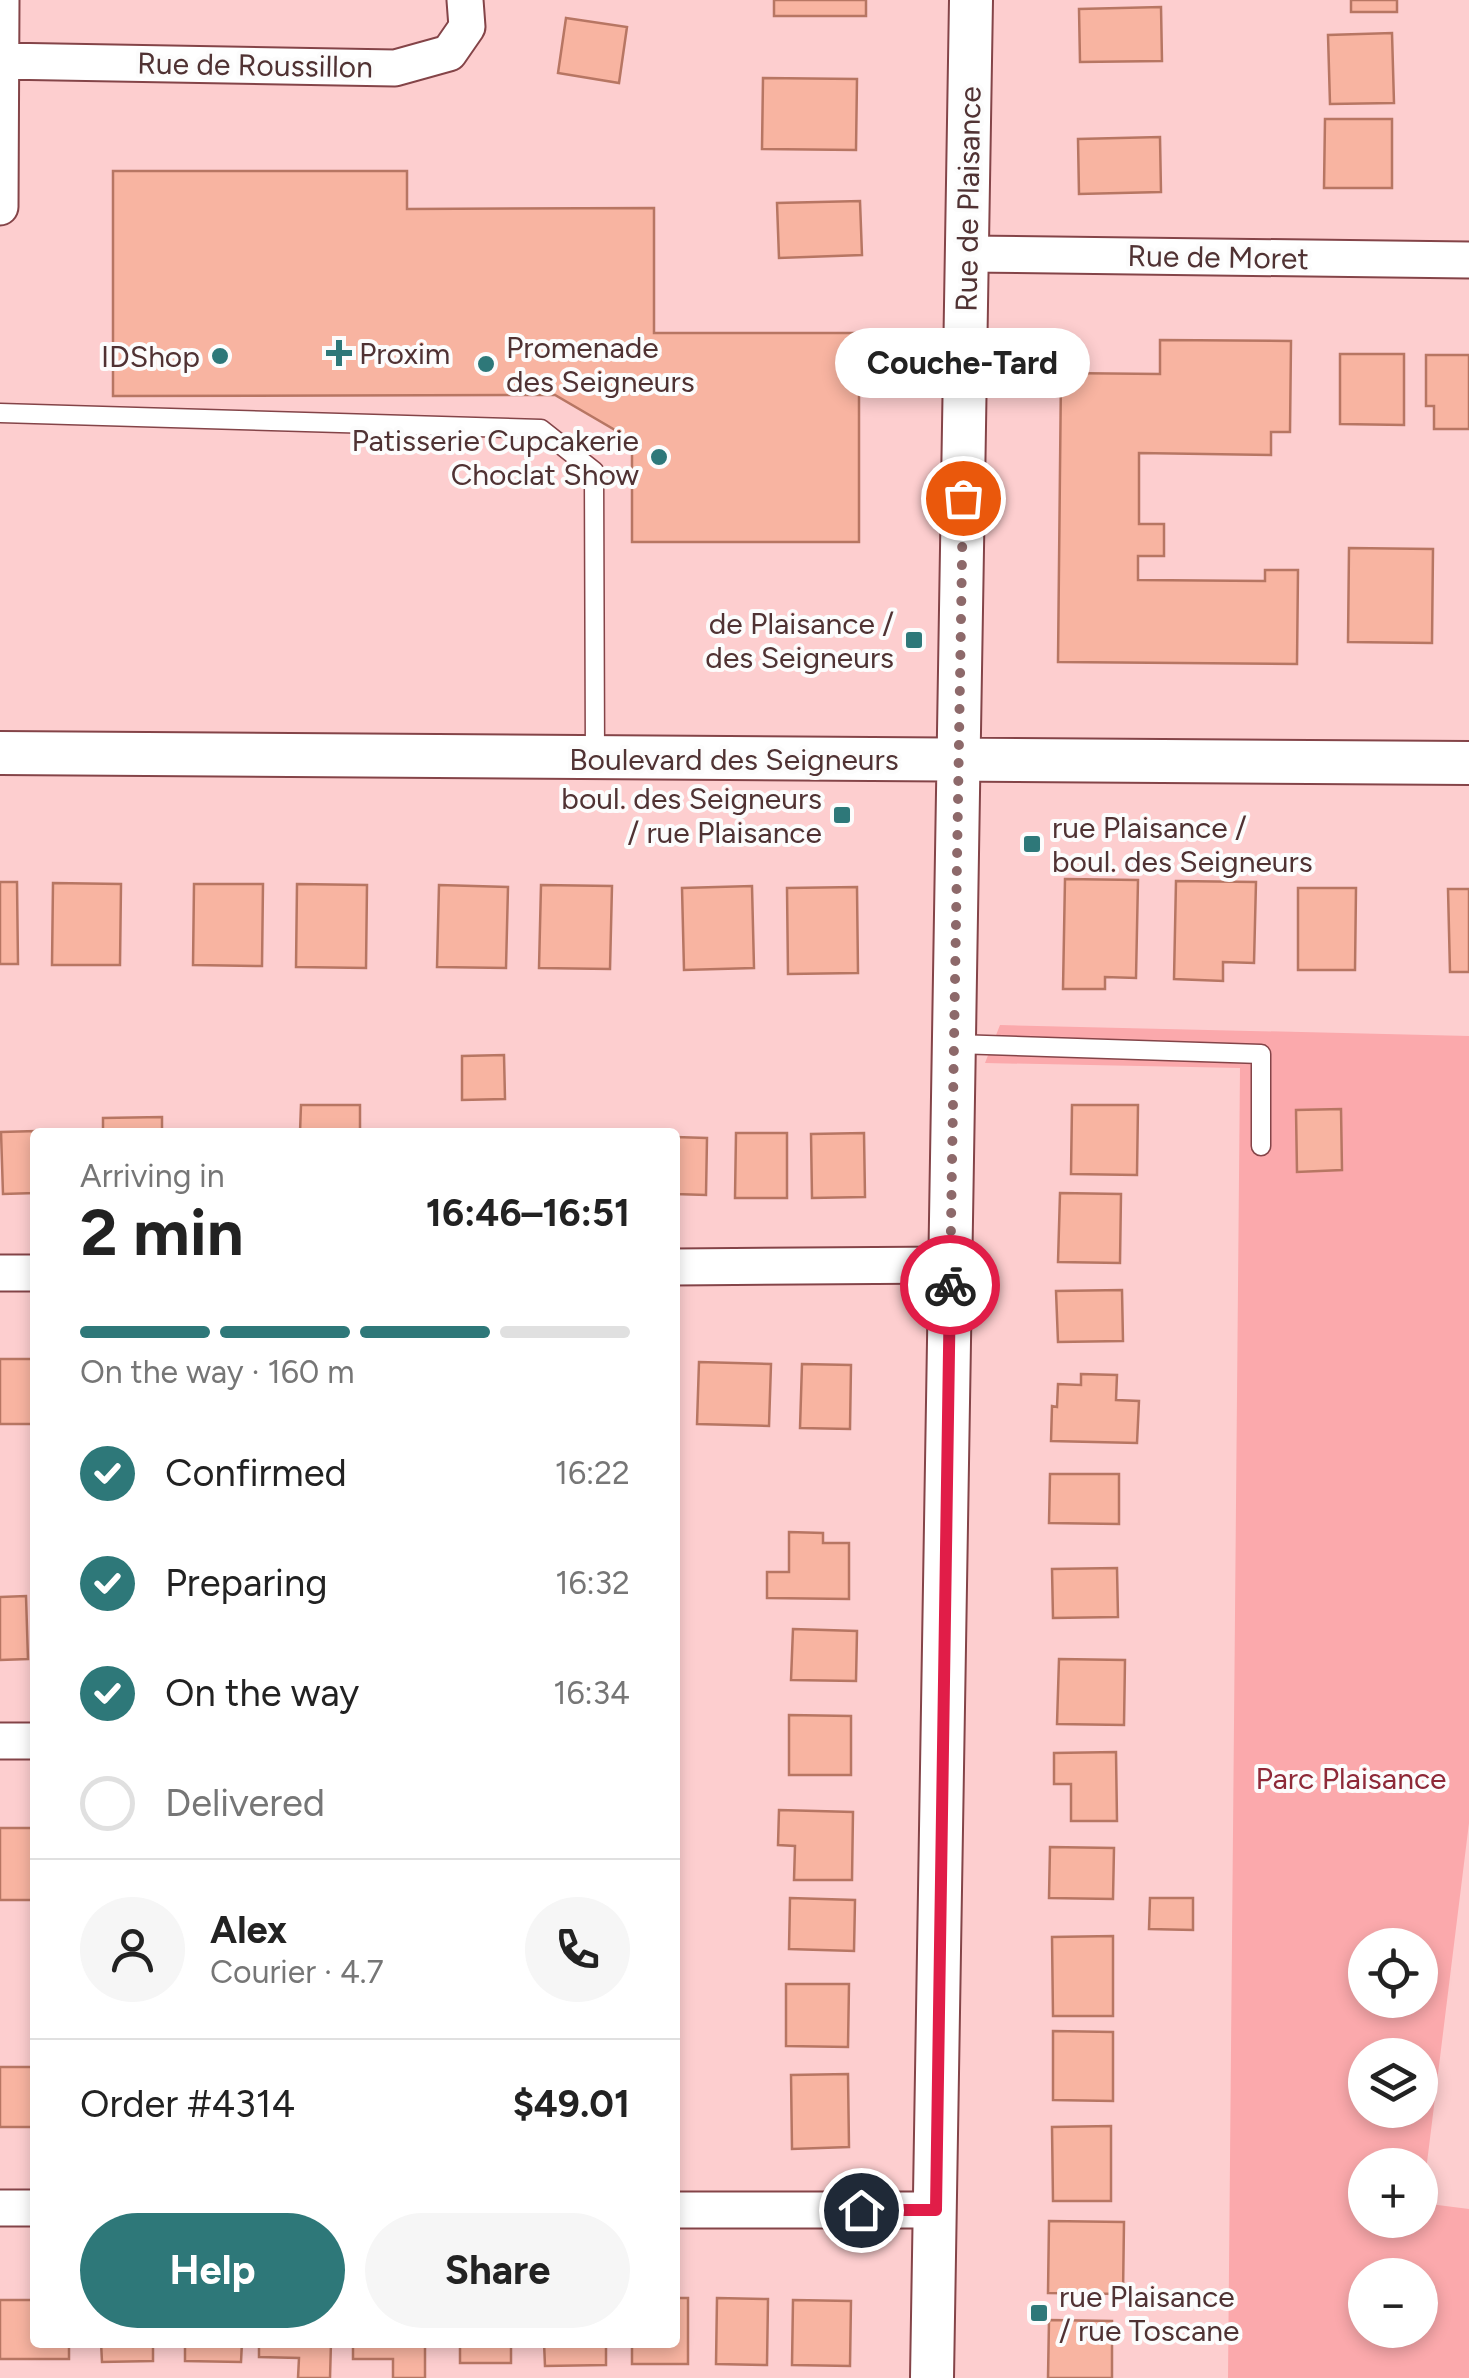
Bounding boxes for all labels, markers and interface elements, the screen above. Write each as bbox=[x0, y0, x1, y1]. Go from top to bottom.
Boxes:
street label: Rue de Roussillon bbox=[137, 44, 373, 86]
street label: Rue de Plaisance bbox=[948, 86, 988, 312]
street label: Rue de Moret bbox=[1127, 237, 1309, 277]
callout: Couche-Tard bbox=[836, 328, 1090, 398]
place label: Promenade des Seigneurs bbox=[506, 329, 695, 400]
place label: Proxim bbox=[359, 335, 450, 372]
place label: IDShop bbox=[101, 338, 200, 375]
marker: Proxim bbox=[328, 342, 350, 364]
text: Couche-Tard bbox=[867, 344, 1058, 382]
marker: IDShop bbox=[209, 345, 231, 367]
marker: Promenade des Seigneurs bbox=[475, 353, 497, 375]
place label: Patisserie Cupcakerie Choclat Show bbox=[351, 422, 639, 493]
marker: Patisserie Cupcakerie Choclat Show bbox=[648, 446, 670, 468]
pin bbox=[921, 456, 1006, 541]
icon: bag bbox=[936, 471, 991, 526]
place label: de Plaisance / des Seigneurs bbox=[705, 605, 894, 676]
marker: de Plaisance / des Seigneurs bbox=[903, 629, 925, 651]
street label: Boulevard des Seigneurs bbox=[569, 741, 899, 778]
place label: boul. des Seigneurs / rue Plaisance bbox=[561, 780, 822, 851]
marker: boul. des Seigneurs / rue Plaisance bbox=[831, 804, 853, 826]
place label: rue Plaisance / boul. des Seigneurs bbox=[1052, 809, 1313, 880]
marker: rue Plaisance / boul. des Seigneurs bbox=[1021, 833, 1043, 855]
text: Arriving in bbox=[80, 1157, 225, 1195]
text: 16:46–16:51 bbox=[426, 1190, 630, 1236]
text: 2 min bbox=[80, 1193, 244, 1271]
courier bbox=[900, 1235, 1000, 1335]
icon: bike bbox=[923, 1258, 978, 1313]
text: On the way · 160 m bbox=[80, 1353, 354, 1391]
icon: check bbox=[80, 1446, 135, 1501]
text: Confirmed bbox=[165, 1450, 347, 1496]
text: 16:22 bbox=[555, 1454, 630, 1492]
icon: check bbox=[80, 1556, 135, 1611]
text: Preparing bbox=[165, 1560, 327, 1606]
text: 16:32 bbox=[555, 1564, 630, 1602]
icon: check bbox=[80, 1666, 135, 1721]
text: On the way bbox=[165, 1670, 359, 1716]
text: 16:34 bbox=[553, 1674, 630, 1712]
park label: Parc Plaisance bbox=[1255, 1760, 1447, 1797]
text: Delivered bbox=[165, 1780, 325, 1826]
button: person bbox=[80, 1897, 185, 2002]
button: phone bbox=[525, 1897, 630, 2002]
text: Alex bbox=[210, 1907, 287, 1953]
map controls bbox=[1348, 1928, 1438, 2348]
button: locate bbox=[1348, 1928, 1438, 2018]
text: Courier · 4.7 bbox=[210, 1953, 384, 1991]
button: layers bbox=[1348, 2038, 1438, 2128]
text: Order #4314 bbox=[80, 2081, 295, 2127]
text: $49.01 bbox=[513, 2081, 630, 2127]
button: + bbox=[1348, 2148, 1438, 2238]
pin bbox=[819, 2168, 904, 2253]
icon: home bbox=[834, 2183, 889, 2238]
button: Help bbox=[80, 2213, 345, 2328]
button: Share bbox=[365, 2213, 630, 2328]
button: − bbox=[1348, 2258, 1438, 2348]
place label: rue Plaisance / rue Toscane bbox=[1059, 2278, 1240, 2349]
marker: rue Plaisance / rue Toscane bbox=[1028, 2302, 1050, 2324]

